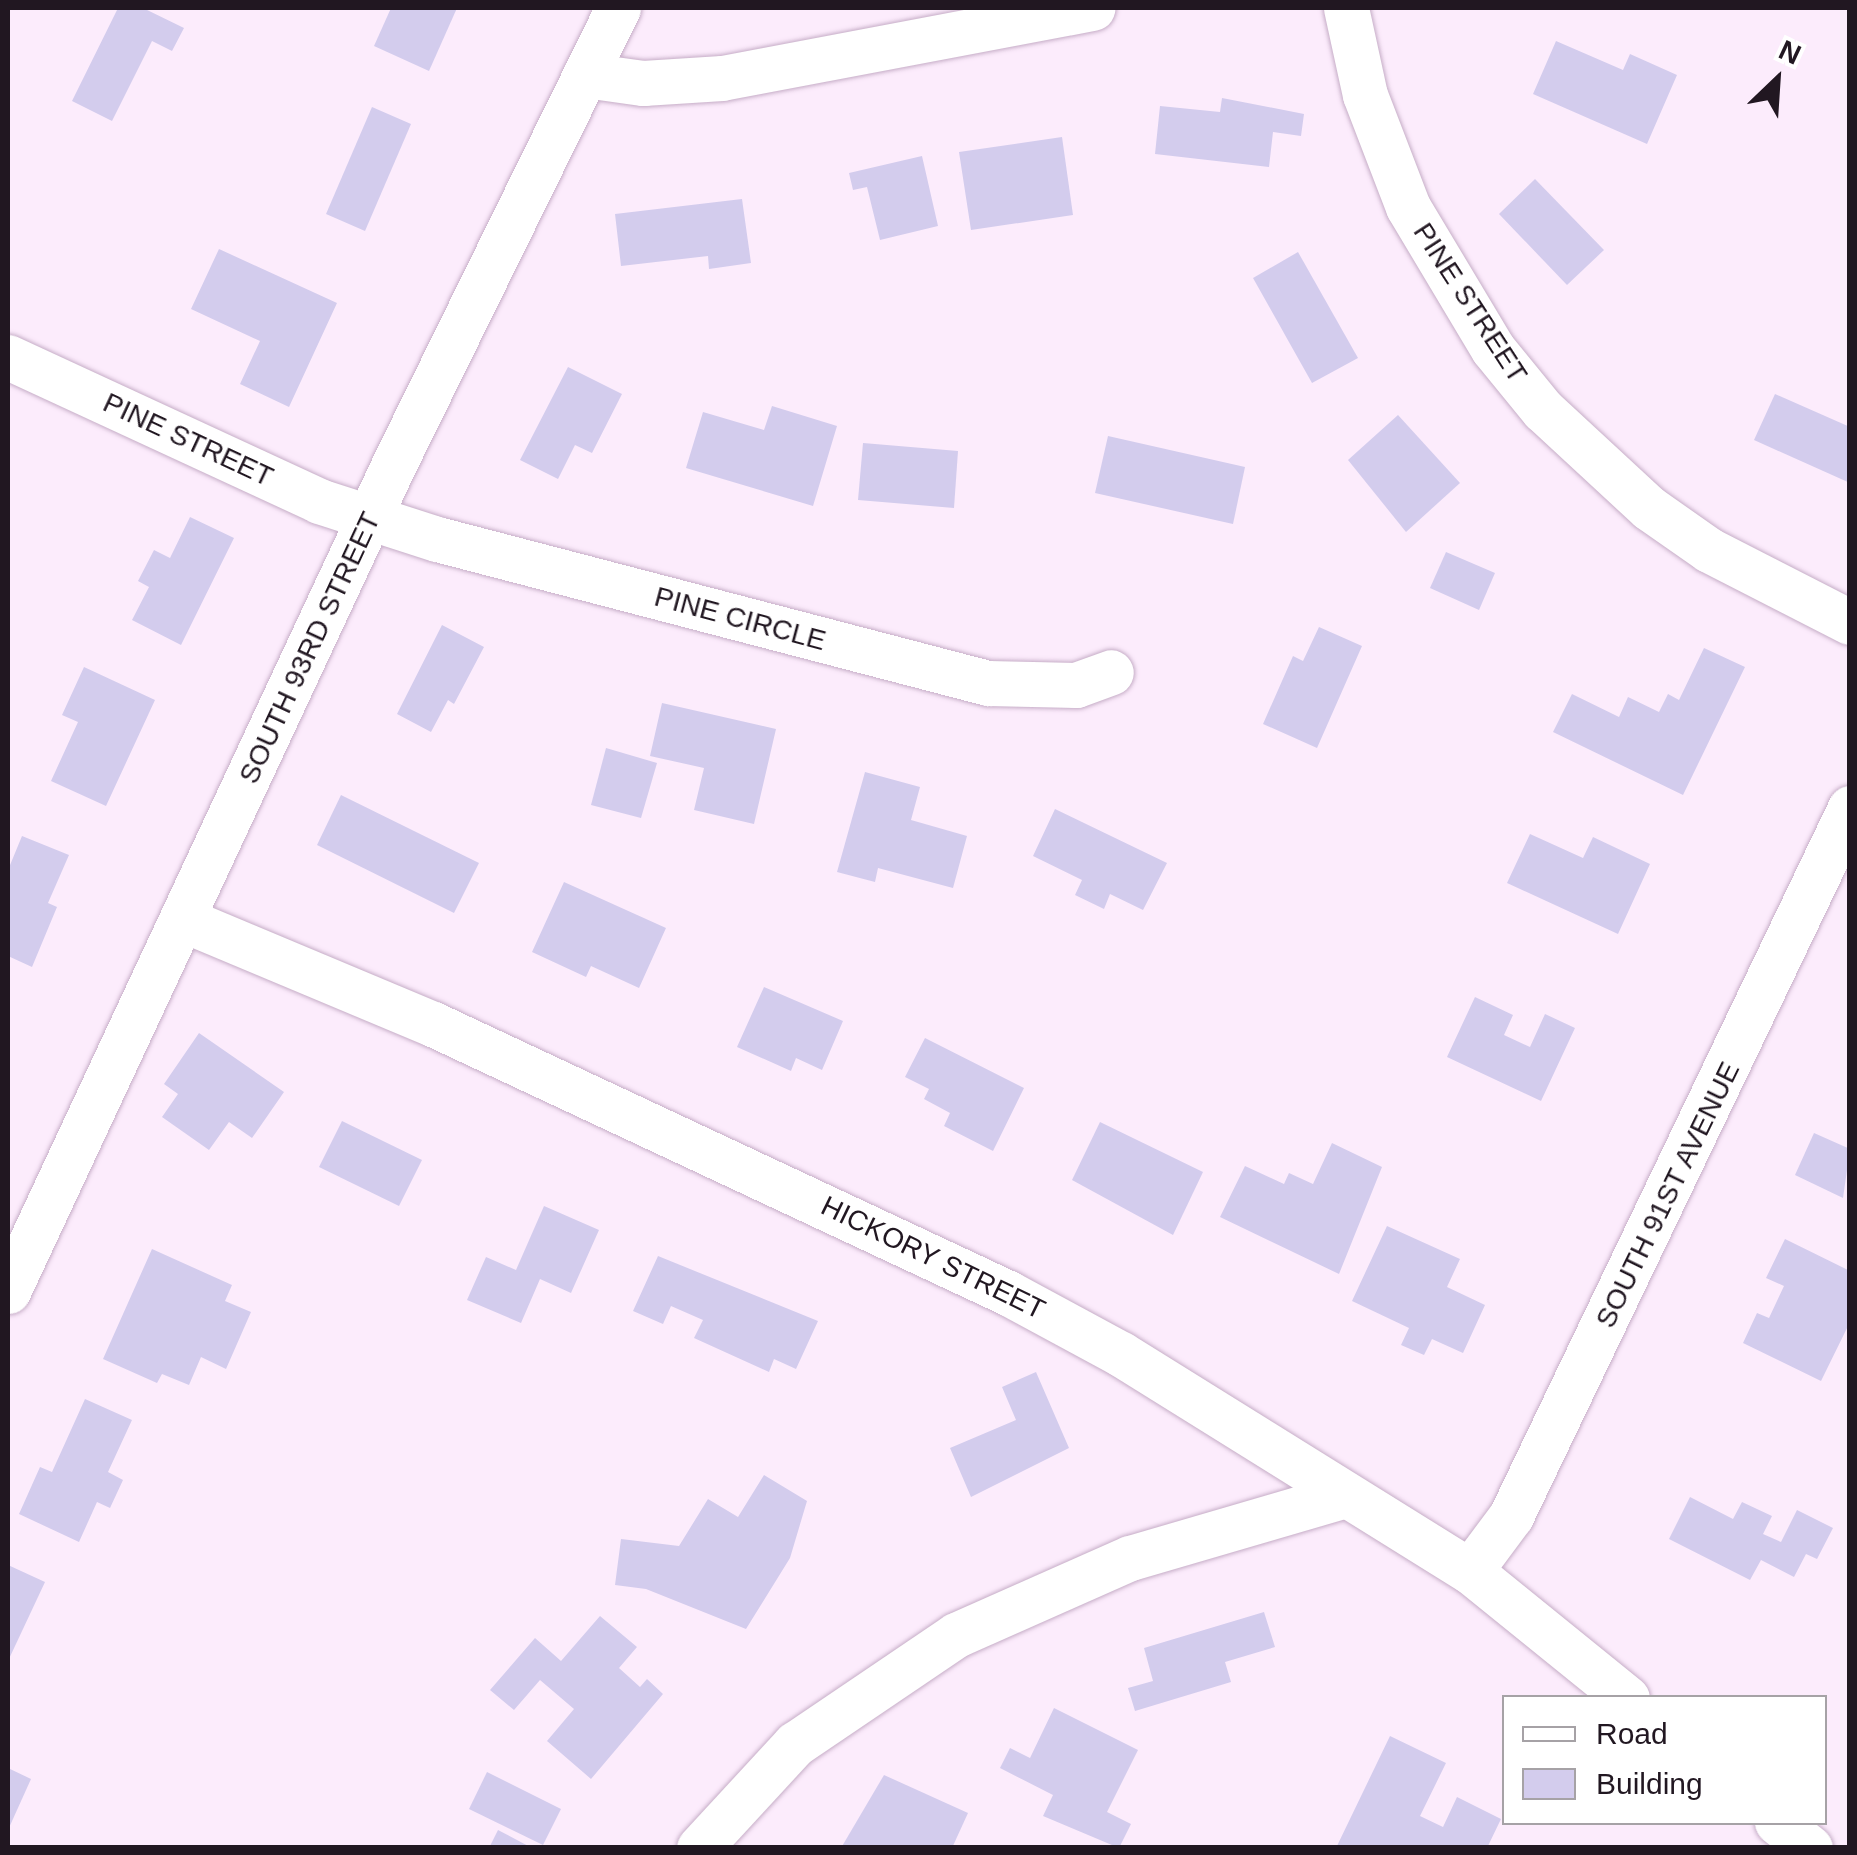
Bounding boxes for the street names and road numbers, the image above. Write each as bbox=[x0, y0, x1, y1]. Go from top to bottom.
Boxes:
street label: PINE STREET bbox=[1406, 217, 1534, 389]
street label: PINE STREET bbox=[98, 386, 278, 494]
street label: SOUTH 93RD STREET bbox=[232, 507, 388, 789]
street label: PINE CIRCLE bbox=[651, 580, 829, 658]
street label: SOUTH 91ST AVENUE bbox=[1589, 1056, 1747, 1334]
street label: HICKORY STREET bbox=[815, 1189, 1051, 1327]

